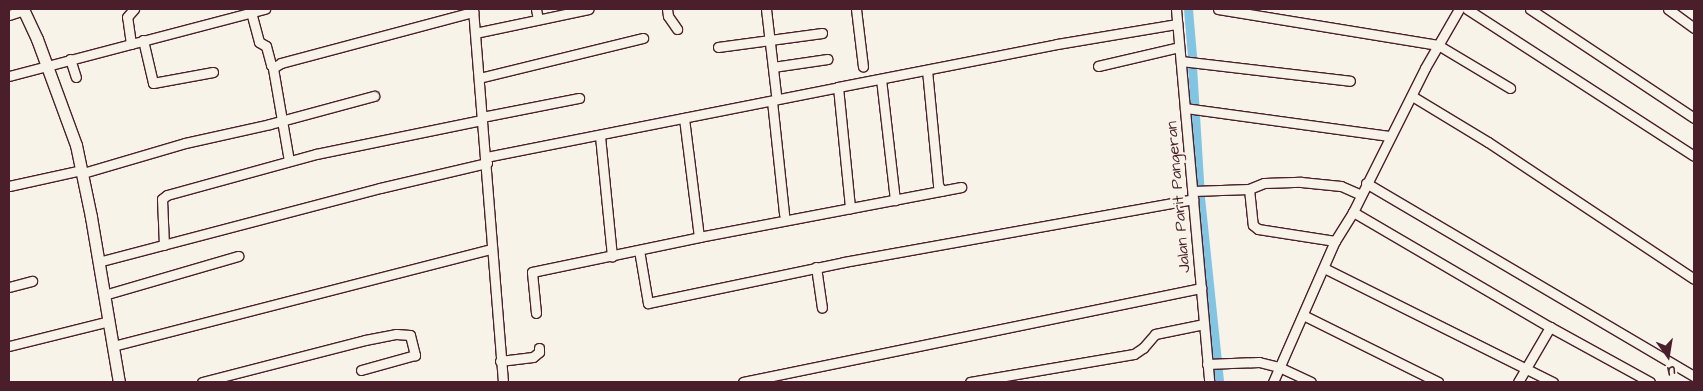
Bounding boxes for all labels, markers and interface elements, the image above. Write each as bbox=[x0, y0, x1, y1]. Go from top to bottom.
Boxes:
street label: Jalan Parit Pangeran bbox=[1162, 120, 1194, 274]
north arrow bbox=[1643, 331, 1693, 381]
text: U bbox=[1665, 360, 1677, 381]

